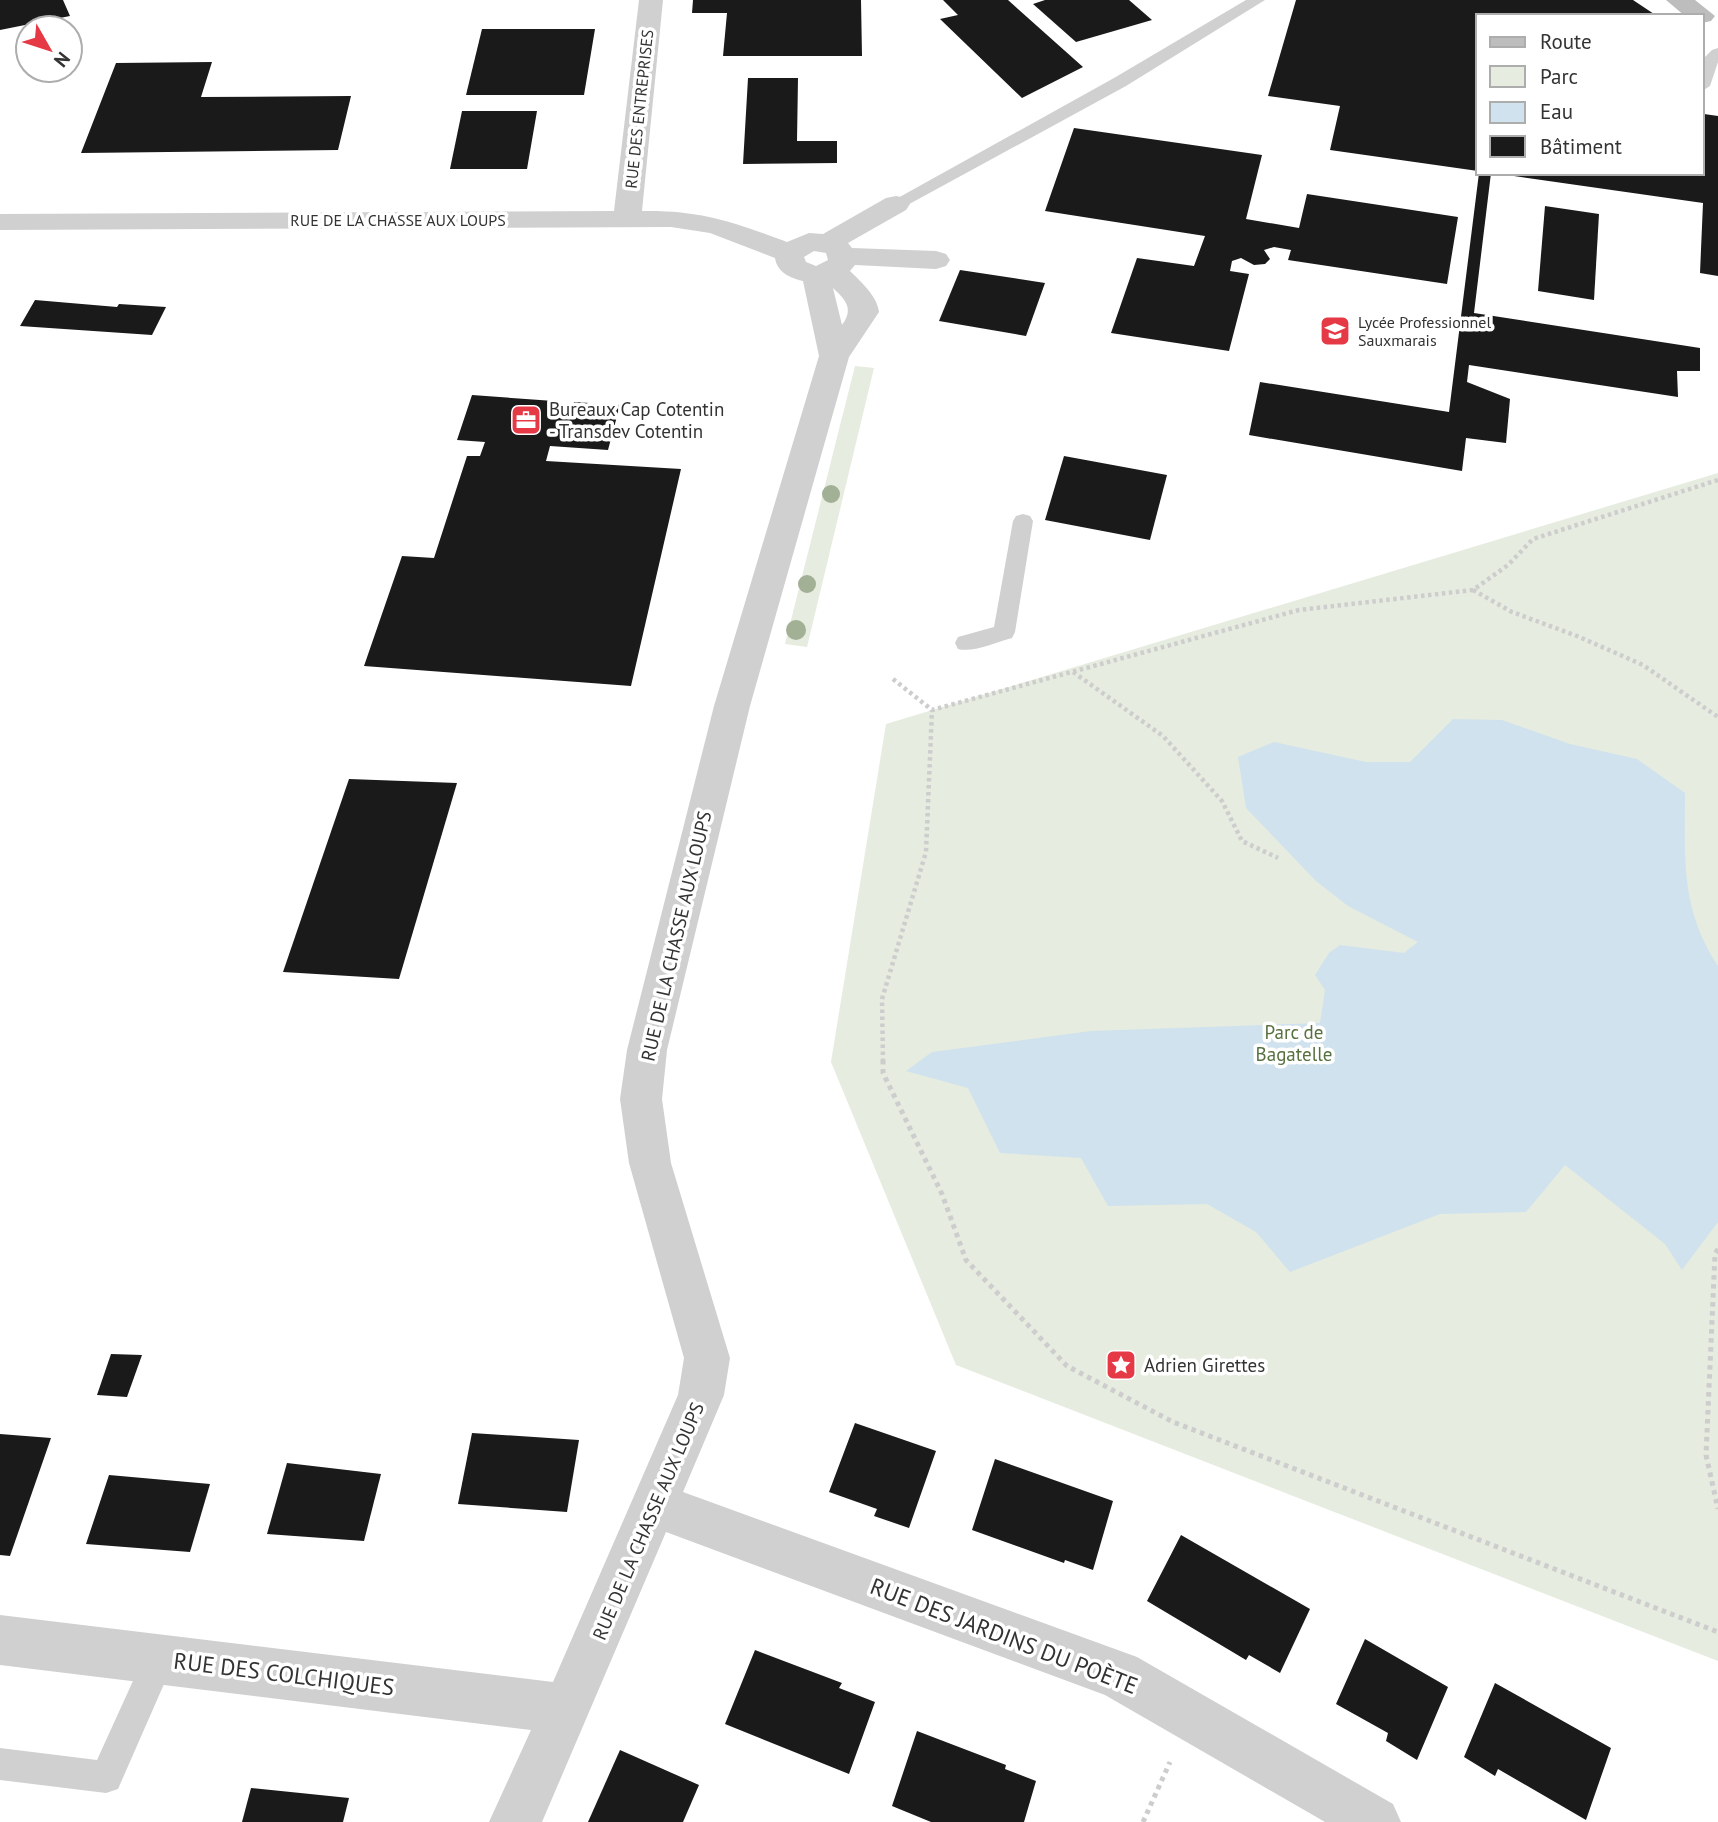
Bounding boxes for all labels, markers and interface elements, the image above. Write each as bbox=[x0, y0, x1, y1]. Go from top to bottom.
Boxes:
north arrow bbox=[14, 14, 84, 84]
legend bbox=[1476, 14, 1704, 175]
text: Route bbox=[1540, 28, 1592, 55]
street label: RUE DES ENTREPRISES bbox=[621, 29, 657, 189]
text: N bbox=[49, 47, 75, 72]
text: Parc bbox=[1540, 63, 1578, 90]
text: Eau bbox=[1540, 98, 1573, 125]
text: Bâtiment bbox=[1540, 133, 1622, 160]
street label: RUE DE LA CHASSE AUX LOUPS bbox=[290, 210, 506, 230]
place label: Lycée Professionnel Sauxmarais bbox=[1358, 312, 1491, 350]
school or university icon: Lycée Professionnel Sauxmarais bbox=[1318, 314, 1352, 348]
place label: Bureaux Cap Cotentin - Transdev Cotentin bbox=[549, 397, 724, 443]
office icon: Bureaux Cap Cotentin - Transdev Cotentin bbox=[509, 403, 543, 437]
street label: RUE DE LA CHASSE AUX LOUPS bbox=[636, 809, 716, 1063]
park label: Parc de Bagatelle bbox=[1256, 1020, 1332, 1066]
place icon: Adrien Girettes bbox=[1104, 1348, 1138, 1382]
place label: Adrien Girettes bbox=[1144, 1353, 1265, 1377]
street label: RUE DE LA CHASSE AUX LOUPS bbox=[587, 1399, 709, 1643]
street label: RUE DES JARDINS DU POÈTE bbox=[866, 1571, 1142, 1700]
street label: RUE DES COLCHIQUES bbox=[172, 1646, 396, 1701]

